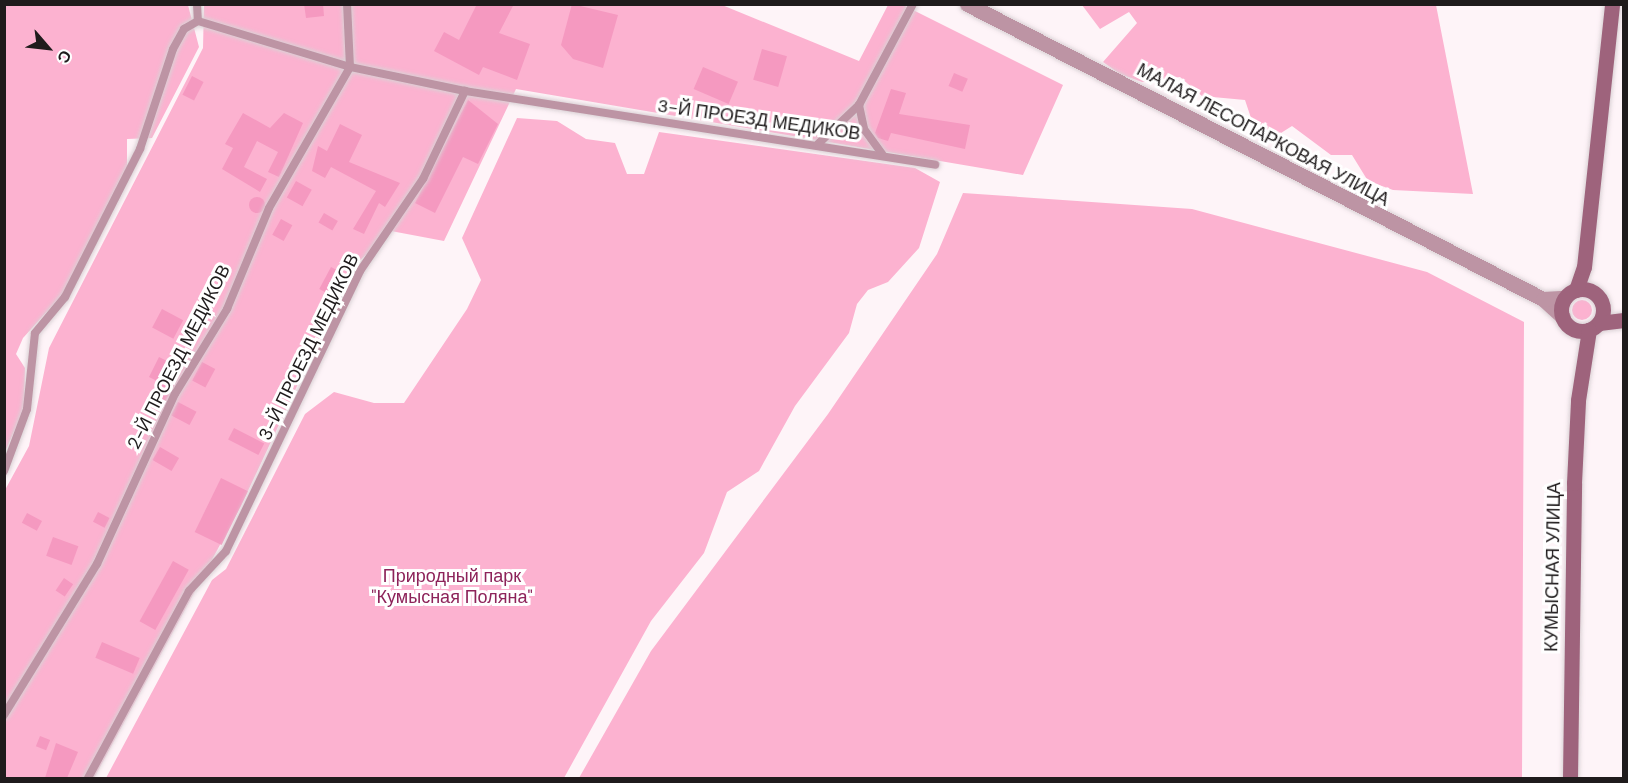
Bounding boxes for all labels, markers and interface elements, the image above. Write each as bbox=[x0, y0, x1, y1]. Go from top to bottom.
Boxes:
north arrow bbox=[18, 18, 78, 78]
text: С bbox=[52, 47, 76, 67]
street label: МАЛАЯ ЛЕСОПАРКОВАЯ УЛИЦА bbox=[1133, 59, 1393, 211]
street label: 3-Й ПРОЕЗД МЕДИКОВ bbox=[656, 95, 862, 145]
street label: 3-Й ПРОЕЗД МЕДИКОВ bbox=[254, 250, 364, 444]
street label: 2-Й ПРОЕЗД МЕДИКОВ bbox=[123, 261, 235, 453]
street label: КУМЫСНАЯ УЛИЦА bbox=[1541, 482, 1565, 652]
park label: Природный парк "Кумысная Поляна" bbox=[371, 566, 533, 608]

